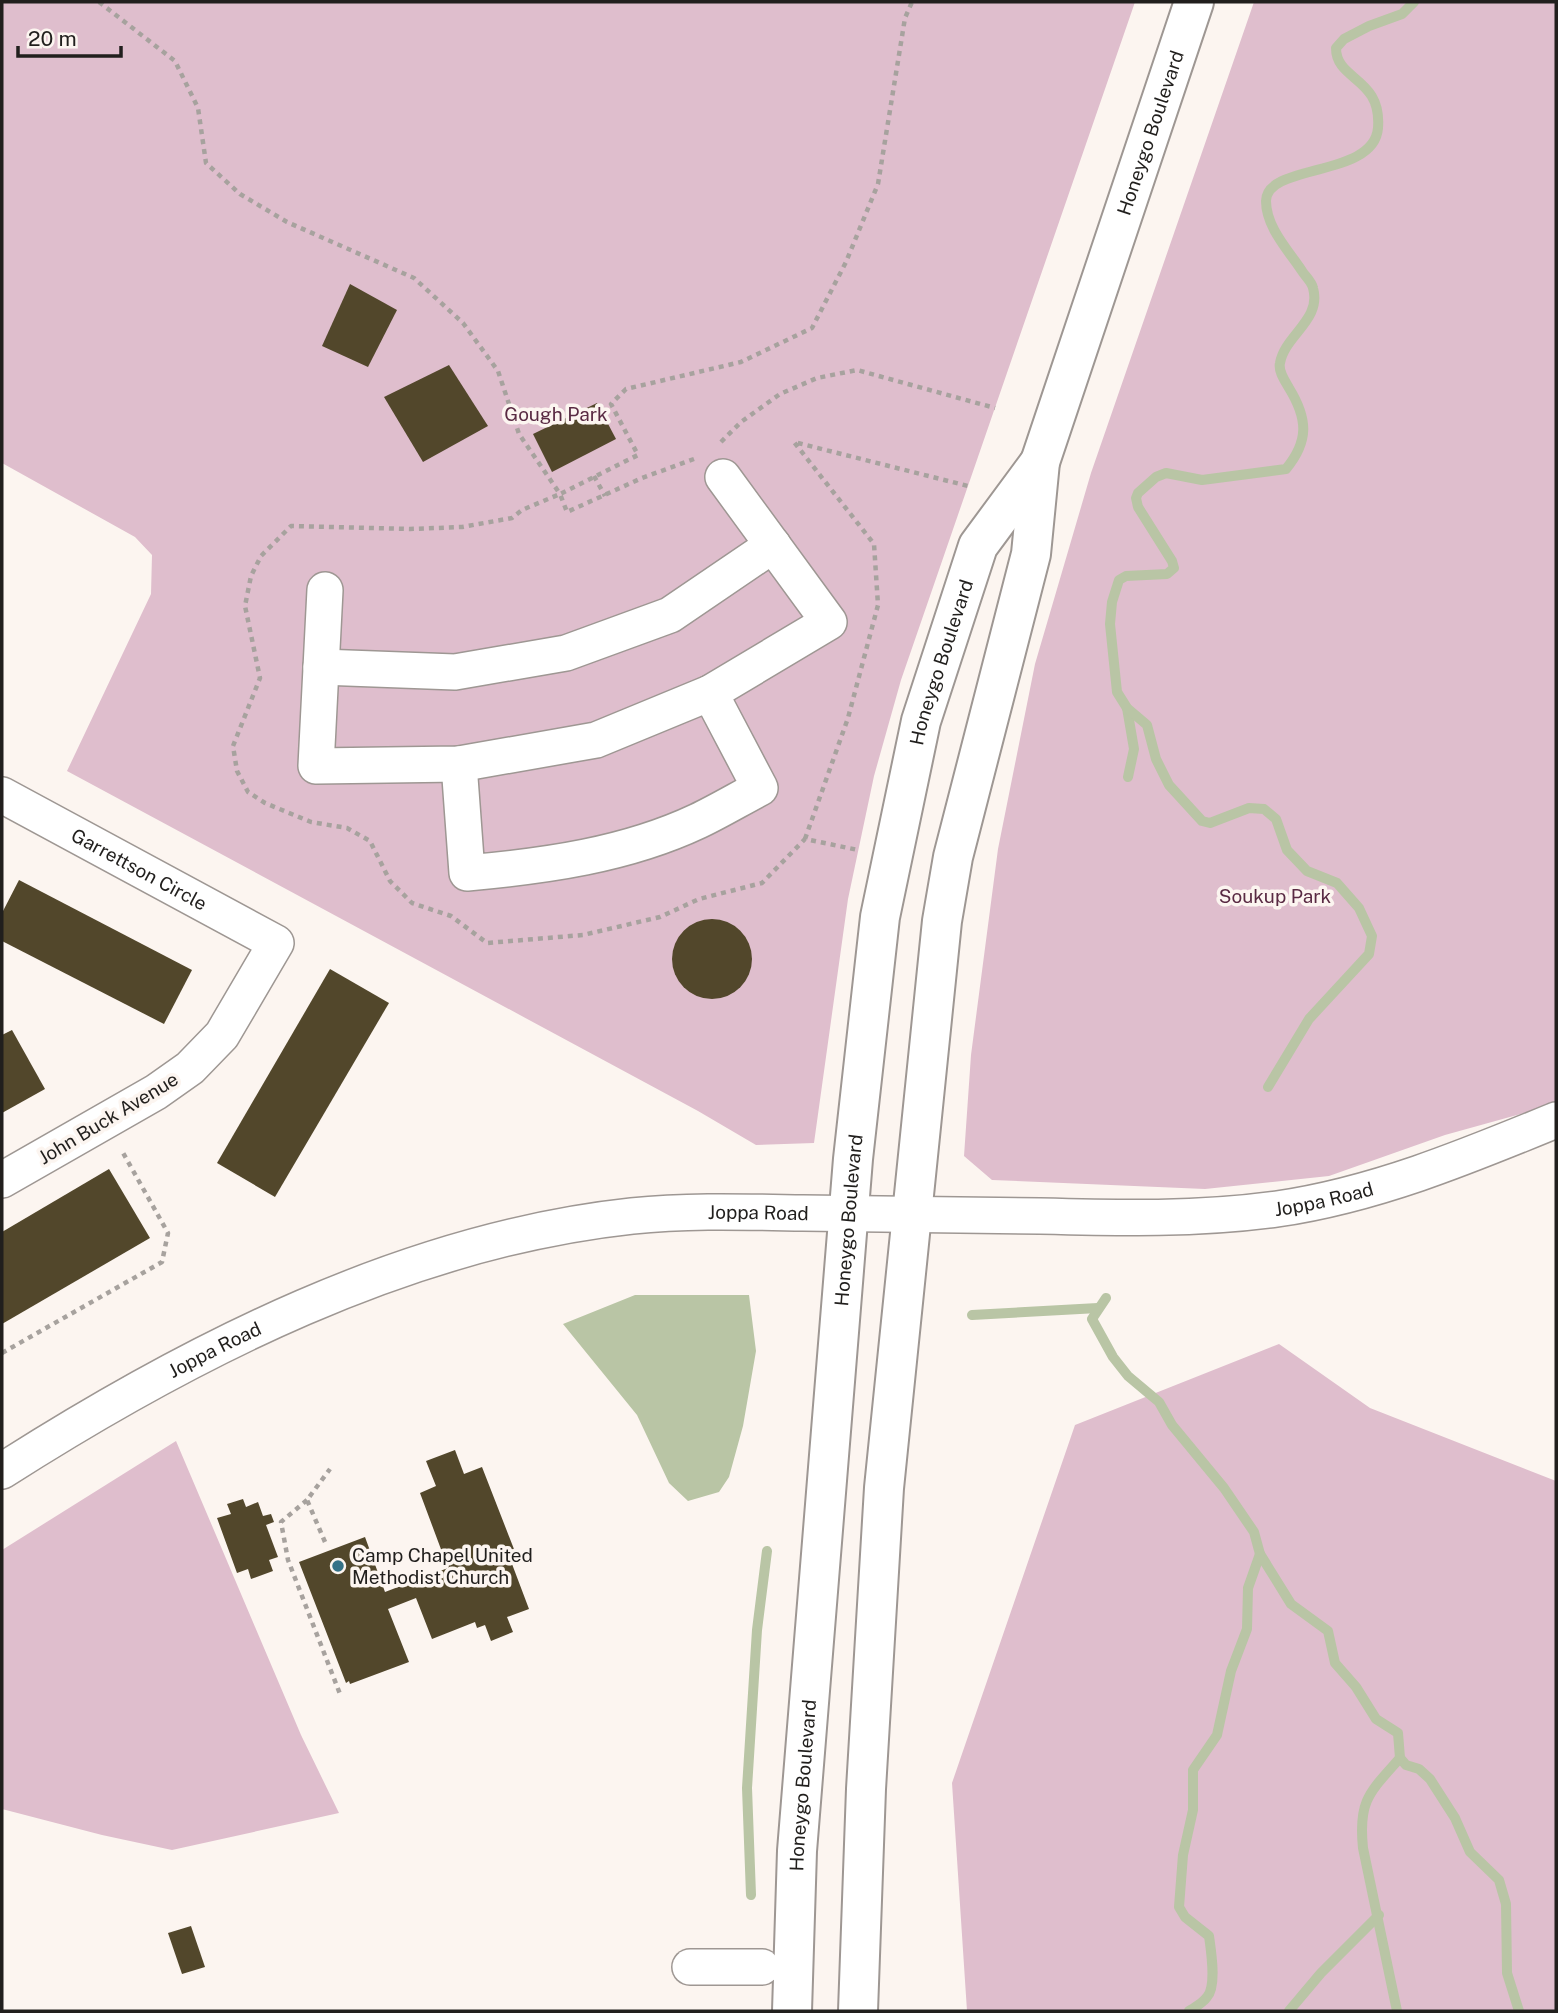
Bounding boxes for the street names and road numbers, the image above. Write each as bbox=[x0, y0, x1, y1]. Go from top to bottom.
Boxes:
street label: Honeygo Boulevard bbox=[1112, 48, 1188, 218]
street label: Honeygo Boulevard bbox=[905, 577, 977, 747]
street label: Garrettson Circle bbox=[68, 824, 211, 915]
street label: John Buck Avenue bbox=[34, 1068, 182, 1168]
street label: Honeygo Boulevard bbox=[830, 1133, 867, 1307]
street label: Joppa Road bbox=[1273, 1177, 1376, 1220]
street label: Joppa Road bbox=[708, 1201, 809, 1224]
street label: Joppa Road bbox=[164, 1317, 264, 1382]
street label: Honeygo Boulevard bbox=[785, 1698, 820, 1872]

